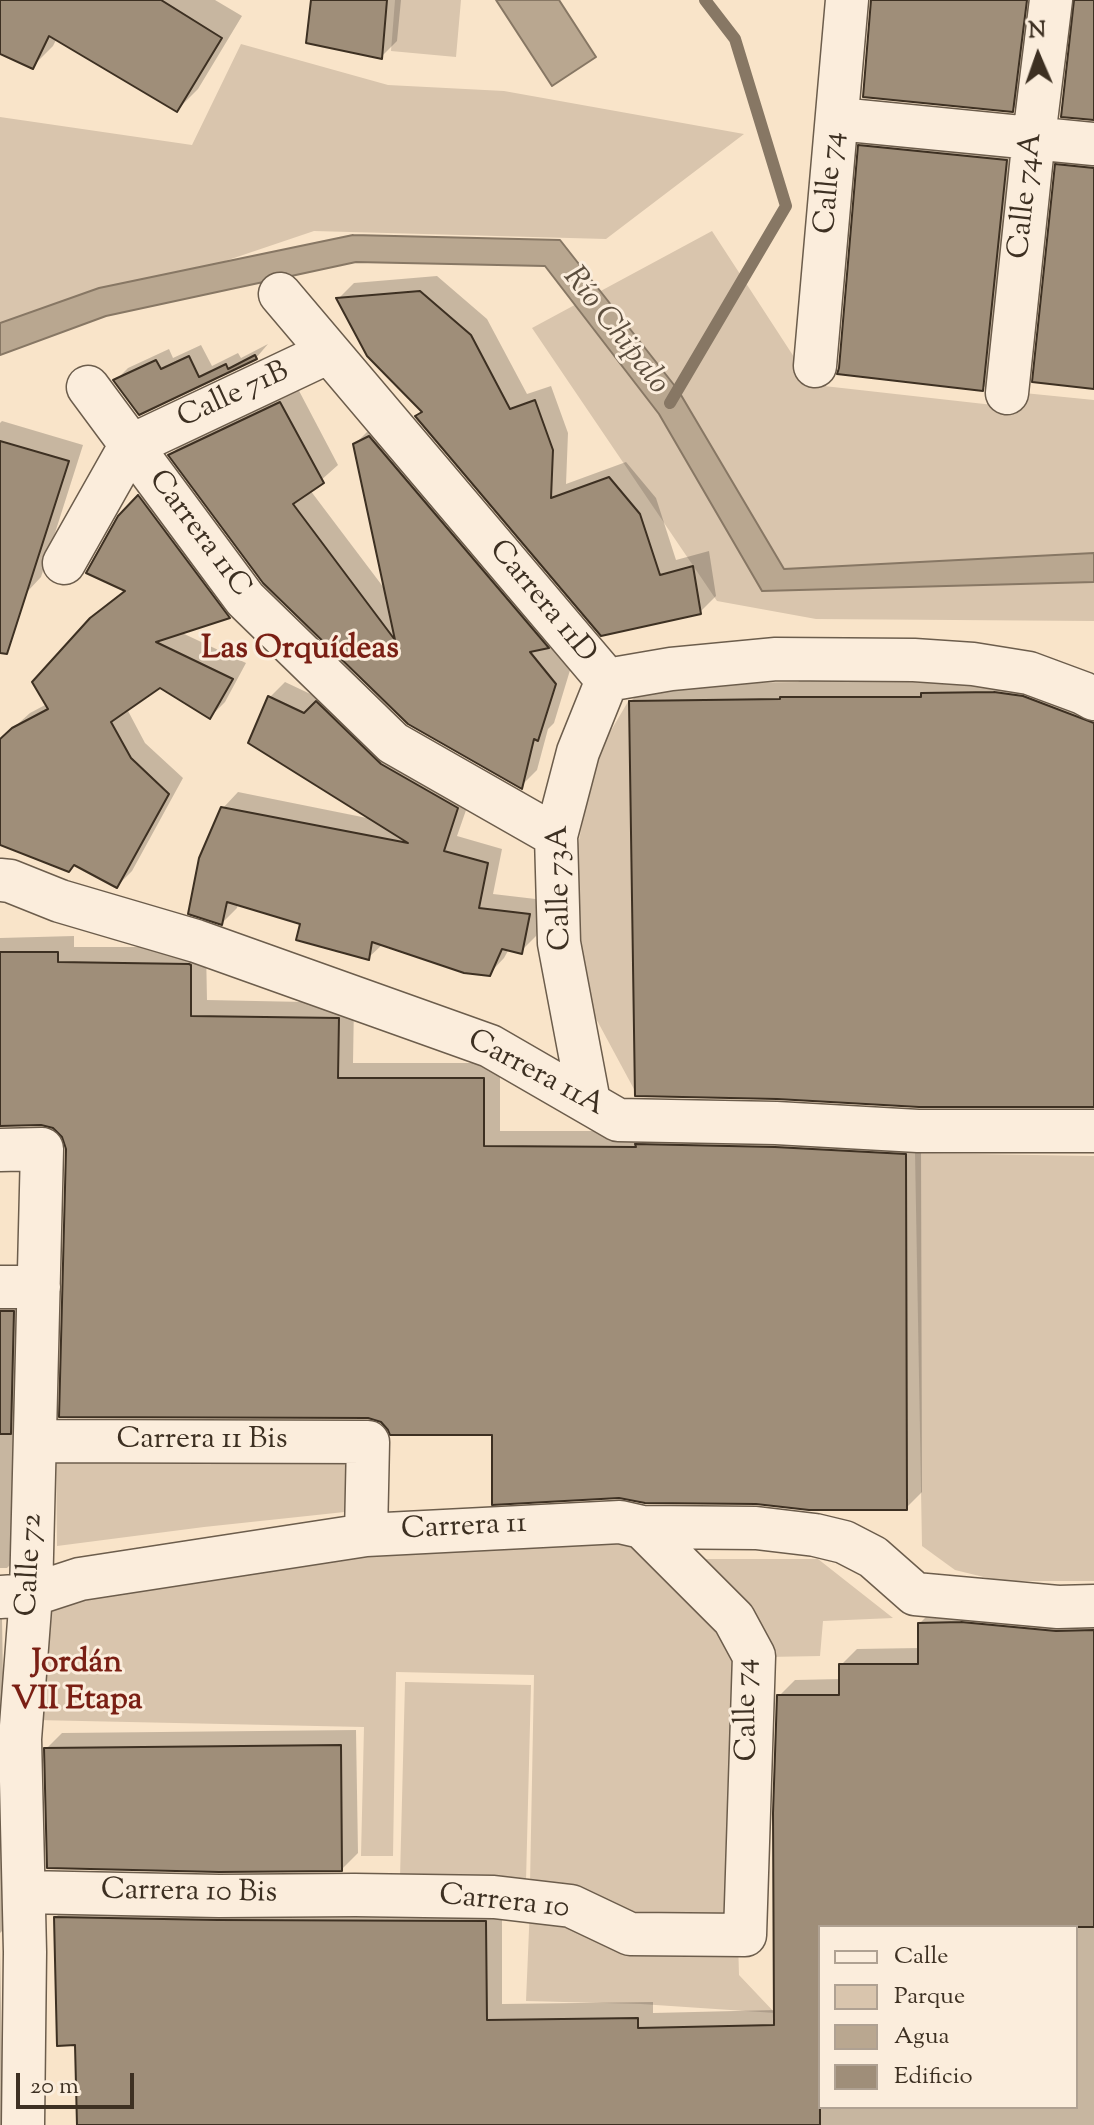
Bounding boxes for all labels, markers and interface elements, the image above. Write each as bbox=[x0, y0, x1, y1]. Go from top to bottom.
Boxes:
north arrow bbox=[998, 16, 1078, 96]
text: N bbox=[1028, 16, 1046, 48]
street label: Calle 74 bbox=[810, 130, 854, 236]
street label: Calle 74A bbox=[1003, 131, 1053, 261]
water label: Río Chipalo bbox=[552, 261, 676, 403]
street label: Calle 71B bbox=[173, 356, 295, 438]
street label: Carrera 11C bbox=[139, 464, 257, 606]
street label: Carrera 11D bbox=[479, 534, 603, 672]
district label: Las Orquídeas bbox=[201, 633, 399, 671]
street label: Calle 73A bbox=[543, 825, 581, 951]
street label: Carrera 11A bbox=[460, 1024, 610, 1126]
street label: Carrera 11 Bis bbox=[116, 1424, 288, 1460]
street label: Carrera 11 bbox=[400, 1508, 528, 1550]
street label: Calle 72 bbox=[11, 1513, 53, 1617]
district label: Jordán VII Etapa bbox=[12, 1647, 142, 1722]
street label: Calle 74 bbox=[730, 1658, 768, 1762]
street label: Carrera 10 Bis bbox=[100, 1874, 278, 1914]
street label: Carrera 10 bbox=[437, 1879, 571, 1929]
legend bbox=[818, 1925, 1078, 2109]
text: Calle bbox=[894, 1940, 948, 1974]
text: Parque bbox=[894, 1980, 965, 2014]
text: Agua bbox=[894, 2020, 950, 2054]
scale bar bbox=[20, 2057, 138, 2107]
text: Edificio bbox=[894, 2060, 973, 2094]
text: 20 m bbox=[30, 2070, 79, 2104]

